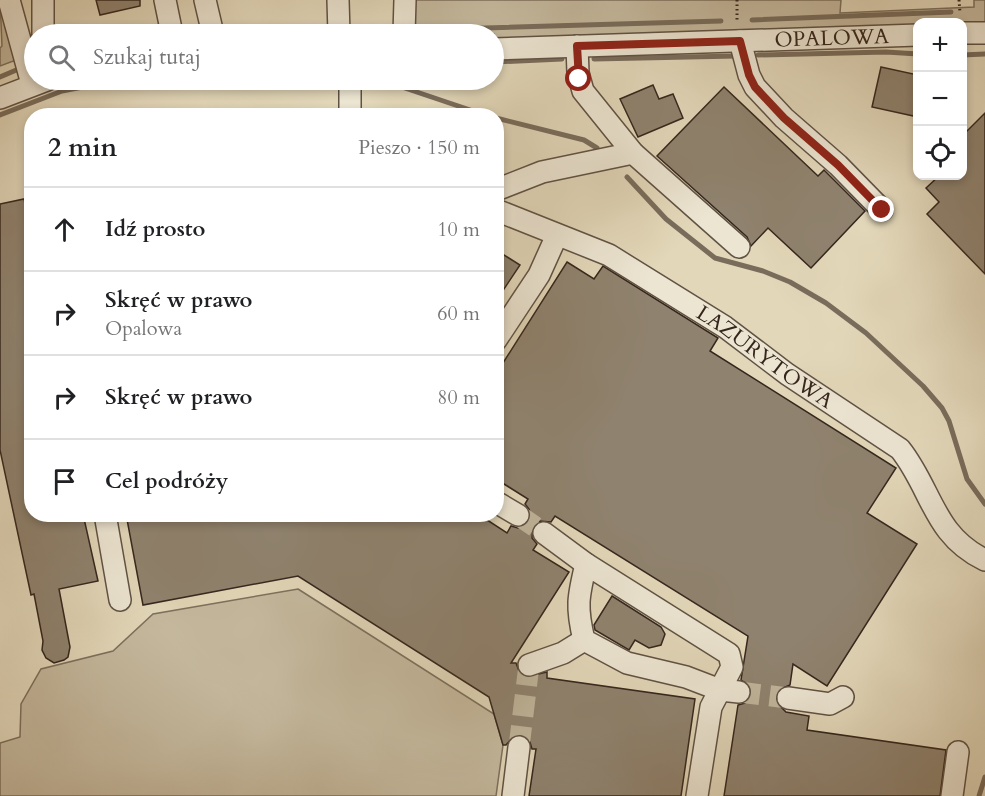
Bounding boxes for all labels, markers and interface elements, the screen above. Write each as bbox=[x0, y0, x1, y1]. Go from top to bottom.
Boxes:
map controls bbox=[913, 18, 967, 180]
button: + bbox=[913, 18, 967, 72]
street label: OPALOWA bbox=[774, 21, 890, 54]
search box bbox=[24, 24, 504, 90]
icon: search bbox=[45, 41, 78, 74]
text: Szukaj tutaj bbox=[93, 42, 201, 72]
route start bbox=[565, 65, 591, 91]
button: − bbox=[913, 72, 967, 126]
button: locate bbox=[913, 126, 967, 180]
text: 2 min bbox=[48, 130, 117, 165]
text: Pieszo · 150 m bbox=[358, 134, 480, 161]
route end bbox=[868, 196, 894, 222]
icon: ahead bbox=[48, 213, 81, 246]
text: Idź prosto bbox=[105, 214, 205, 244]
text: 10 m bbox=[437, 216, 480, 243]
text: Skręć w prawo bbox=[105, 285, 252, 315]
icon: right bbox=[48, 297, 81, 330]
street label: LAZURYTOWA bbox=[691, 298, 839, 415]
text: 60 m bbox=[437, 300, 480, 327]
text: Opalowa bbox=[105, 315, 182, 342]
icon: right bbox=[48, 381, 81, 414]
text: Skręć w prawo bbox=[105, 382, 252, 412]
text: 80 m bbox=[437, 384, 480, 411]
icon: arrive bbox=[48, 465, 81, 498]
text: Cel podróży bbox=[105, 466, 228, 496]

